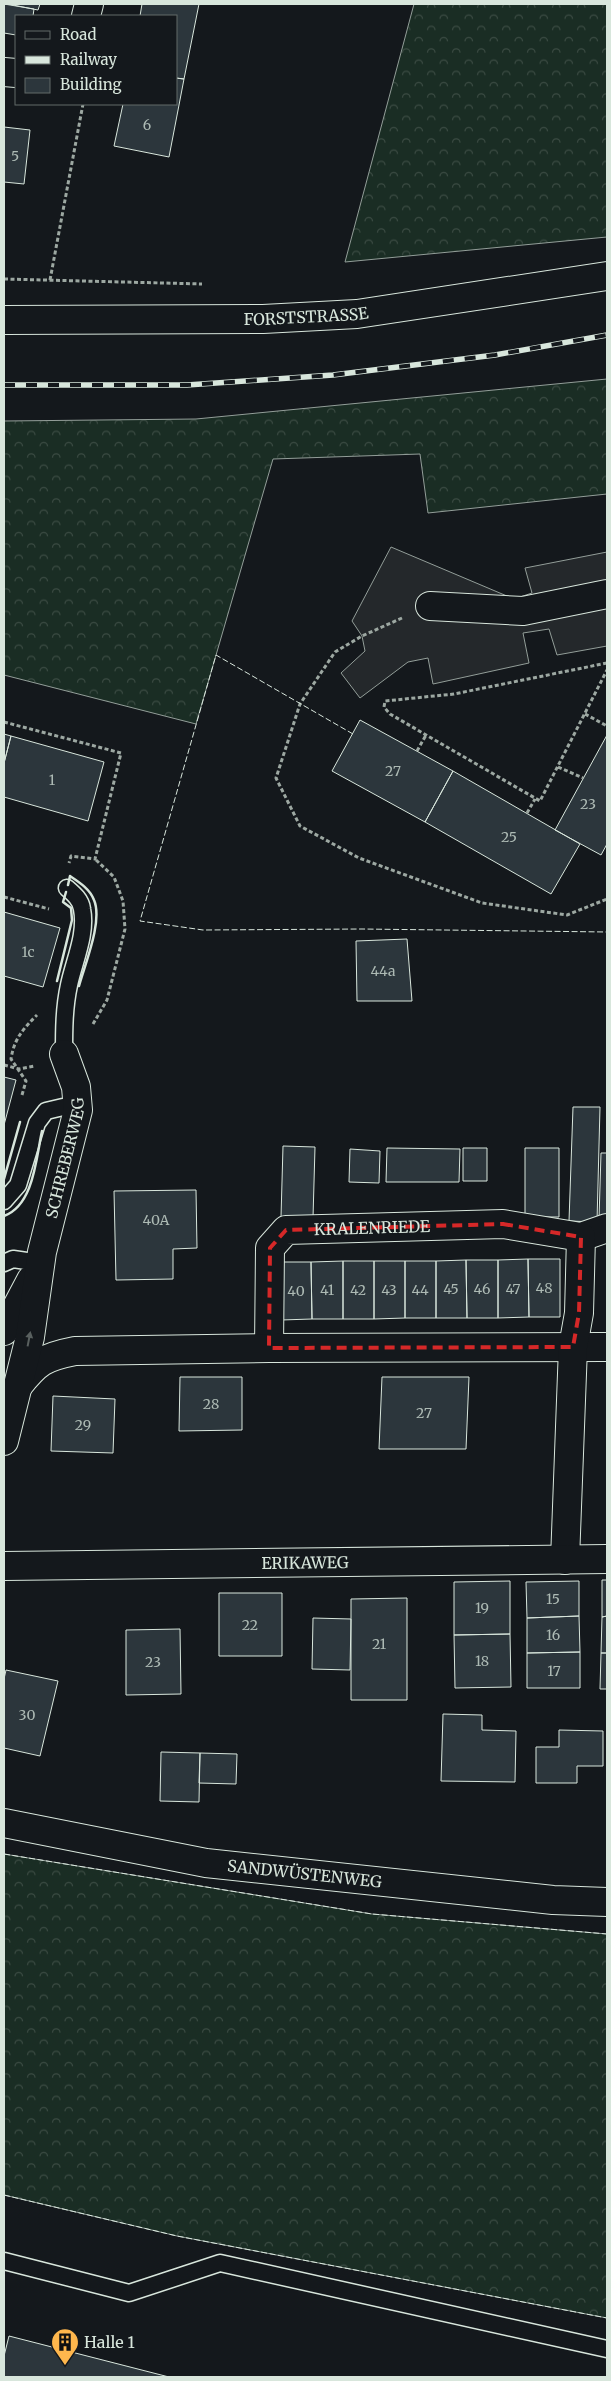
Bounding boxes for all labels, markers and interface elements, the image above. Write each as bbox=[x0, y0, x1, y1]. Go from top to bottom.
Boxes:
legend bbox=[15, 15, 178, 105]
text: Road bbox=[60, 25, 96, 44]
text: Railway bbox=[60, 50, 117, 69]
text: Building bbox=[60, 75, 122, 94]
house number: 6 bbox=[143, 116, 151, 134]
house number: 5 bbox=[11, 147, 19, 165]
street label: FORSTSTRASSE bbox=[244, 302, 370, 329]
house number: 27 bbox=[385, 762, 401, 780]
house number: 1 bbox=[49, 771, 55, 789]
house number: 23 bbox=[580, 795, 596, 813]
house number: 25 bbox=[501, 828, 517, 846]
house number: 1c bbox=[21, 943, 35, 961]
house number: 44a bbox=[371, 962, 396, 980]
street label: SCHREBERWEG bbox=[41, 1096, 88, 1220]
house number: 40A bbox=[143, 1211, 170, 1229]
street label: KRALENRIEDE bbox=[314, 1216, 431, 1239]
house number: 48 bbox=[536, 1279, 552, 1297]
house number: 45 bbox=[443, 1280, 459, 1298]
house number: 46 bbox=[474, 1280, 490, 1298]
house number: 47 bbox=[505, 1280, 521, 1298]
house number: 41 bbox=[320, 1281, 334, 1299]
house number: 42 bbox=[350, 1281, 366, 1299]
house number: 43 bbox=[381, 1281, 397, 1299]
house number: 44 bbox=[411, 1281, 429, 1299]
house number: 40 bbox=[287, 1282, 305, 1300]
one-way arrow bbox=[25, 1331, 33, 1347]
house number: 28 bbox=[203, 1395, 219, 1413]
house number: 27 bbox=[416, 1404, 432, 1422]
house number: 29 bbox=[75, 1416, 91, 1434]
street label: ERIKAWEG bbox=[261, 1552, 349, 1573]
house number: 15 bbox=[546, 1590, 560, 1608]
house number: 19 bbox=[475, 1599, 489, 1617]
house number: 22 bbox=[242, 1616, 258, 1634]
house number: 16 bbox=[546, 1626, 560, 1644]
house number: 21 bbox=[372, 1635, 386, 1653]
house number: 18 bbox=[475, 1652, 489, 1670]
house number: 23 bbox=[145, 1653, 161, 1671]
house number: 17 bbox=[547, 1662, 561, 1680]
house number: 30 bbox=[19, 1706, 35, 1724]
street label: SANDWÜSTENWEG bbox=[226, 1855, 383, 1892]
building icon: Halle 1 bbox=[50, 2327, 80, 2366]
place label: Halle 1 bbox=[84, 2332, 135, 2352]

